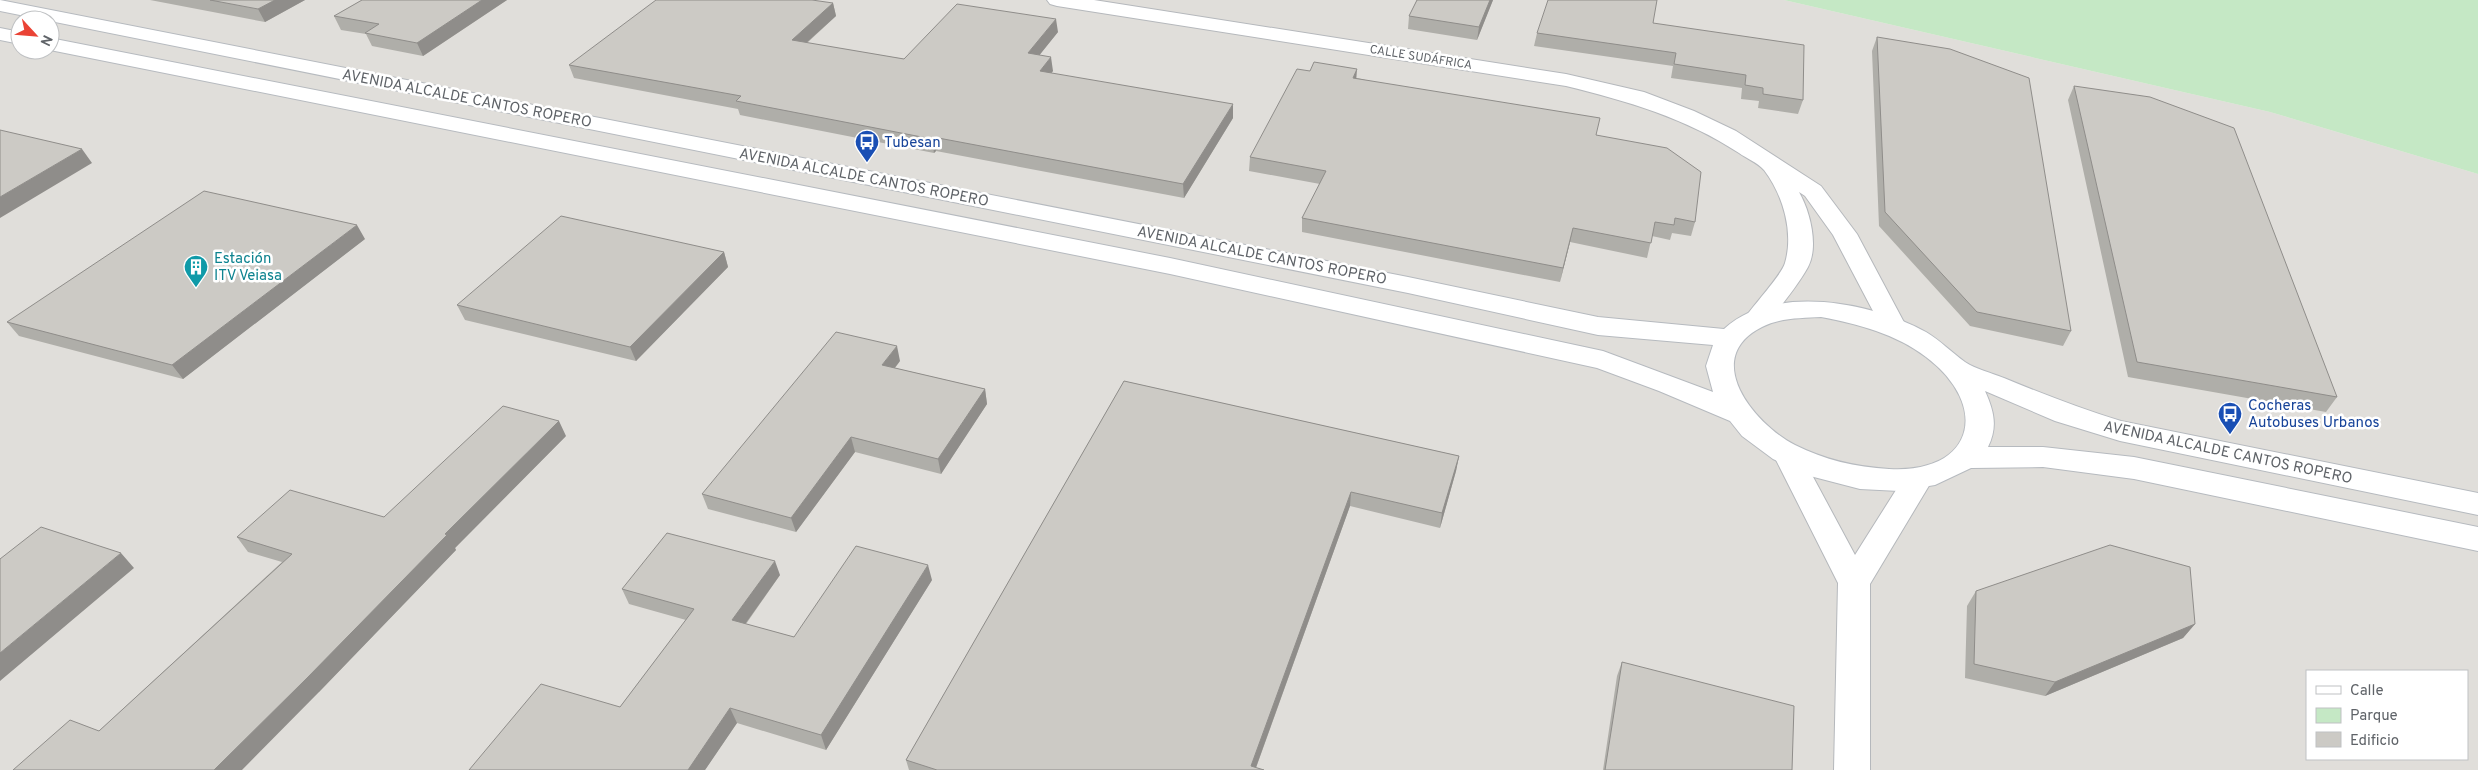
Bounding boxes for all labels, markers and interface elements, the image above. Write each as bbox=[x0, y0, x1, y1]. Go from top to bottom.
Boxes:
north arrow bbox=[10, 10, 60, 60]
text: N bbox=[35, 32, 55, 48]
street label: CALLE SUDÁFRICA bbox=[1368, 42, 1473, 74]
street label: AVENIDA ALCALDE CANTOS ROPERO bbox=[340, 66, 593, 133]
bus stop icon: Tubesan bbox=[854, 129, 880, 163]
place label: Tubesan bbox=[884, 134, 941, 153]
street label: AVENIDA ALCALDE CANTOS ROPERO bbox=[737, 145, 990, 212]
street label: AVENIDA ALCALDE CANTOS ROPERO bbox=[1135, 223, 1388, 290]
place label: Estación ITV Veiasa bbox=[214, 250, 282, 286]
building icon: Estación ITV Veiasa bbox=[183, 254, 209, 288]
place label: Cocheras Autobuses Urbanos bbox=[2248, 397, 2379, 433]
bus stop icon: Cocheras Autobuses Urbanos bbox=[2217, 401, 2243, 435]
street label: AVENIDA ALCALDE CANTOS ROPERO bbox=[2102, 418, 2354, 489]
legend bbox=[2306, 670, 2468, 760]
text: Calle bbox=[2350, 682, 2384, 701]
text: Parque bbox=[2350, 707, 2398, 726]
text: Edificio bbox=[2350, 732, 2399, 751]

